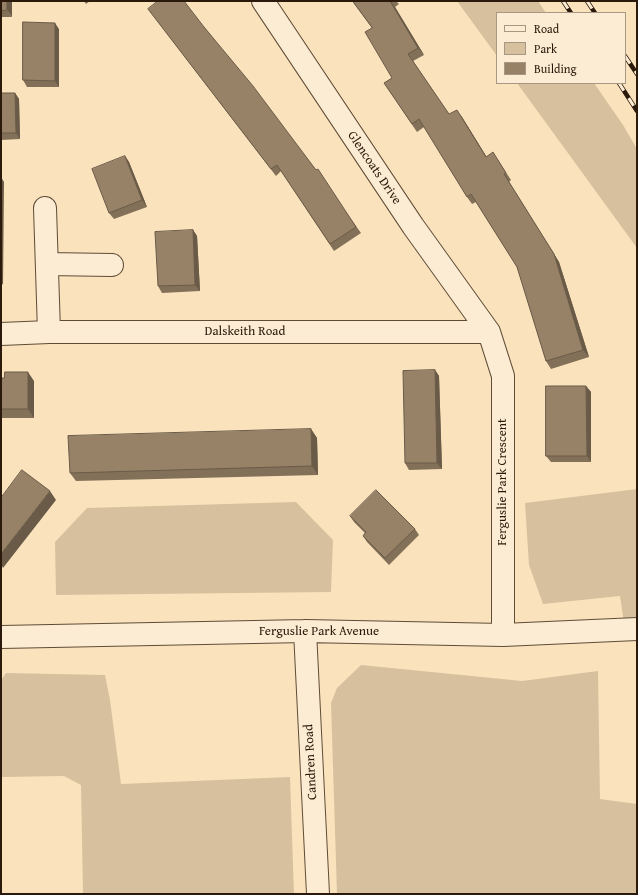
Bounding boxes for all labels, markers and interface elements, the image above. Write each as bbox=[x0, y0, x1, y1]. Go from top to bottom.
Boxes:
legend bbox=[496, 12, 626, 84]
text: Road bbox=[534, 20, 559, 37]
text: Park bbox=[534, 40, 557, 57]
text: Building bbox=[534, 60, 577, 77]
street label: Glencoats Drive bbox=[344, 128, 404, 208]
street label: Dalskeith Road bbox=[205, 324, 285, 340]
street label: Ferguslie Park Crescent bbox=[495, 418, 511, 546]
street label: Ferguslie Park Avenue bbox=[259, 624, 379, 640]
street label: Candren Road bbox=[301, 724, 321, 800]

